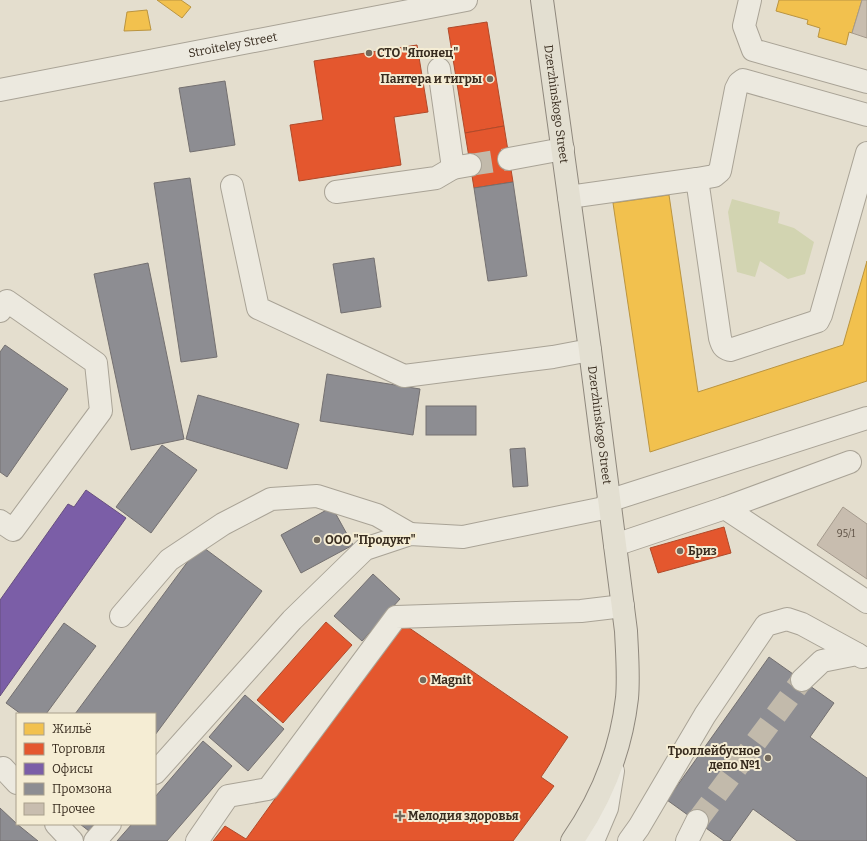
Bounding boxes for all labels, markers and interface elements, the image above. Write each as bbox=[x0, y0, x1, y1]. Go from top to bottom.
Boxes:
street label: Stroiteley Street bbox=[187, 30, 279, 60]
street label: Dzerzhinskogo Street bbox=[541, 44, 571, 165]
place label: СТО "Японец" bbox=[377, 46, 458, 60]
marker: СТО "Японец" bbox=[364, 48, 374, 58]
place label: Пантера и тигры bbox=[381, 72, 482, 86]
marker: Пантера и тигры bbox=[485, 74, 495, 84]
street label: Dzerzhinskogo Street bbox=[585, 365, 614, 486]
house number: 95/1 bbox=[837, 528, 855, 540]
place label: ООО "Продукт" bbox=[325, 533, 416, 547]
marker: ООО "Продукт" bbox=[312, 535, 322, 545]
place label: Бриз bbox=[688, 544, 717, 558]
marker: Бриз bbox=[675, 546, 685, 556]
place label: Magnit bbox=[431, 673, 471, 687]
marker: Magnit bbox=[418, 675, 428, 685]
legend bbox=[16, 713, 156, 825]
text: Жильё bbox=[52, 722, 92, 736]
text: Торговля bbox=[52, 742, 106, 756]
place label: Троллейбусное депо №1 bbox=[668, 744, 761, 772]
marker: Троллейбусное депо №1 bbox=[763, 753, 773, 763]
text: Офисы bbox=[52, 762, 93, 776]
text: Промзона bbox=[52, 782, 112, 796]
text: Прочее bbox=[52, 802, 95, 816]
place label: Мелодия здоровья bbox=[408, 809, 519, 823]
marker: Мелодия здоровья bbox=[395, 811, 405, 821]

